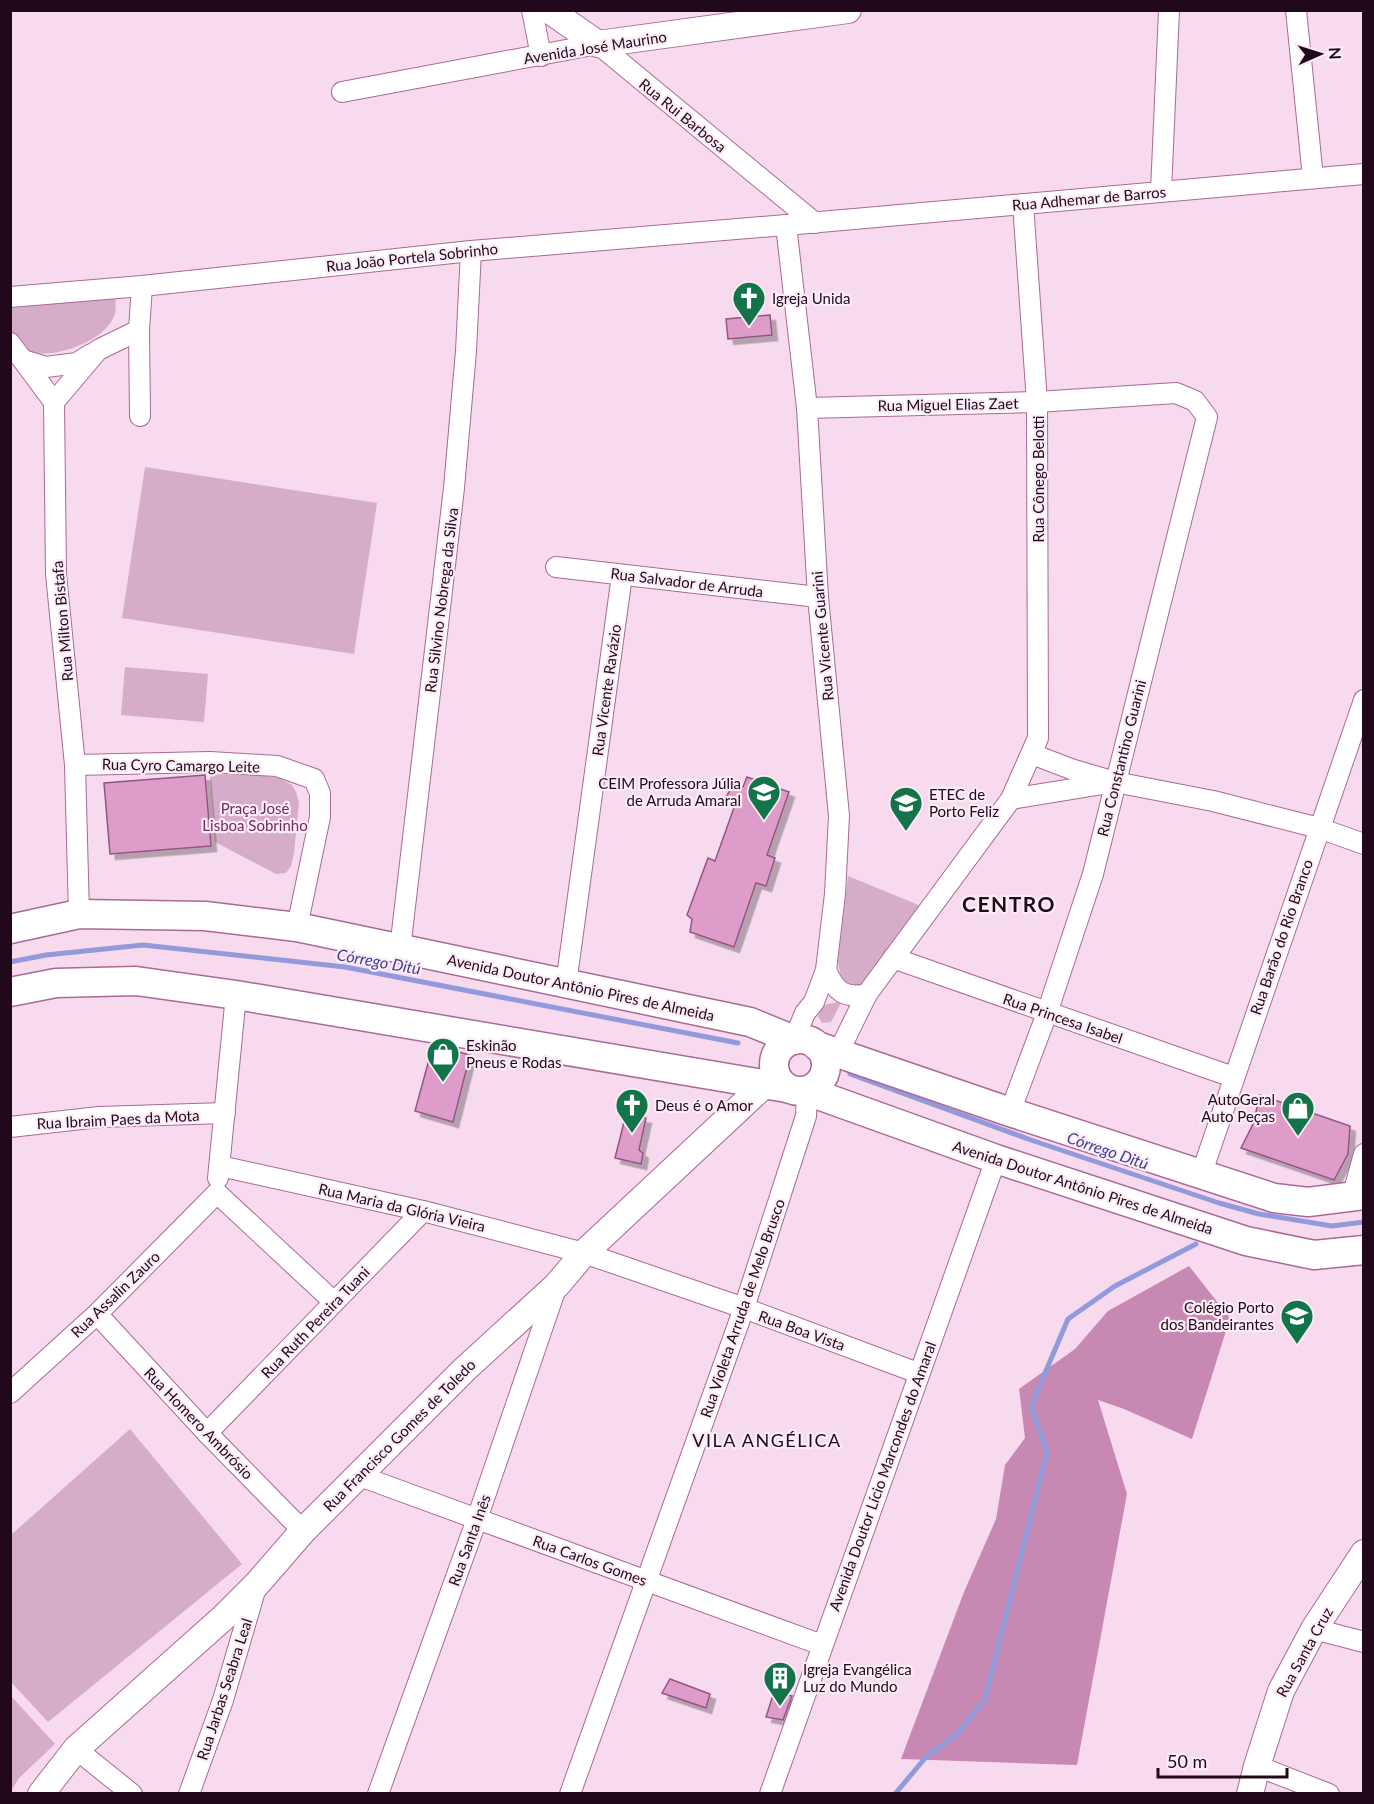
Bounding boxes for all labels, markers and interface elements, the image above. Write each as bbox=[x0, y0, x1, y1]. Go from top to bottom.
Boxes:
north arrow bbox=[1290, 24, 1350, 84]
street label: Avenida José Maurino bbox=[522, 27, 668, 67]
text: N bbox=[1326, 47, 1345, 60]
street label: Rua Rui Barbosa bbox=[636, 74, 730, 156]
street label: Rua Adhemar de Barros bbox=[1011, 182, 1167, 214]
street label: Rua João Portela Sobrinho bbox=[325, 239, 499, 275]
church icon: Igreja Unida bbox=[731, 280, 767, 327]
place label: Igreja Unida bbox=[772, 289, 850, 307]
street label: Rua Miguel Elias Zaet bbox=[877, 394, 1019, 414]
street label: Rua Cônego Belotti bbox=[1029, 416, 1047, 542]
street label: Rua Silvino Nobrega da Silva bbox=[421, 506, 461, 694]
street label: Rua Milton Bistafa bbox=[48, 560, 76, 682]
street label: Rua Salvador de Arruda bbox=[610, 564, 764, 600]
street label: Rua Vicente Guarini bbox=[807, 570, 837, 702]
street label: Rua Vicente Ravázio bbox=[588, 623, 624, 757]
street label: Rua Constantino Guarini bbox=[1093, 678, 1149, 838]
street label: Rua Cyro Camargo Leite bbox=[102, 755, 260, 775]
place label: CEIM Professora Júlia de Arruda Amaral bbox=[598, 774, 741, 809]
school or university icon: CEIM Professora Júlia de Arruda Amaral bbox=[746, 774, 782, 821]
school or university icon: ETEC de Porto Feliz bbox=[888, 785, 924, 832]
place label: ETEC de Porto Feliz bbox=[929, 785, 999, 820]
park label: Praça José Lisboa Sobrinho bbox=[202, 799, 308, 834]
street label: Rua Barão do Rio Branco bbox=[1246, 857, 1316, 1017]
district label: CENTRO bbox=[962, 891, 1056, 916]
water label: Córrego Ditú bbox=[336, 944, 422, 978]
street label: Avenida Doutor Antônio Pires de Almeida bbox=[446, 950, 716, 1024]
street label: Rua Princesa Isabel bbox=[1001, 989, 1125, 1047]
shop icon: Eskinão Pneus e Rodas bbox=[425, 1036, 461, 1083]
place label: Eskinão Pneus e Rodas bbox=[466, 1036, 561, 1071]
church icon: Deus é o Amor bbox=[614, 1087, 650, 1134]
place label: AutoGeral Auto Peças bbox=[1201, 1090, 1275, 1125]
shop icon: AutoGeral Auto Peças bbox=[1280, 1090, 1316, 1137]
place label: Deus é o Amor bbox=[655, 1096, 753, 1114]
street label: Rua Ibraim Paes da Mota bbox=[36, 1106, 200, 1132]
water label: Córrego Ditú bbox=[1065, 1127, 1151, 1173]
street label: Avenida Doutor Antônio Pires de Almeida bbox=[951, 1136, 1215, 1238]
street label: Rua Maria da Glória Vieira bbox=[317, 1179, 487, 1235]
street label: Rua Violeta Arruda de Melo Brusco bbox=[696, 1196, 788, 1420]
street label: Rua Assalin Zauro bbox=[67, 1247, 163, 1341]
street label: Rua Ruth Pereira Tuani bbox=[257, 1262, 373, 1382]
place label: Colégio Porto dos Bandeirantes bbox=[1161, 1298, 1274, 1333]
school or university icon: Colégio Porto dos Bandeirantes bbox=[1279, 1298, 1315, 1345]
street label: Rua Boa Vista bbox=[756, 1306, 848, 1354]
street label: Avenida Doutor Lício Marcondes do Amaral bbox=[825, 1339, 939, 1613]
street label: Rua Francisco Gomes de Toledo bbox=[319, 1355, 479, 1515]
street label: Rua Homero Ambrósio bbox=[141, 1363, 257, 1483]
district label: VILA ANGÉLICA bbox=[692, 1429, 842, 1451]
street label: Rua Santa Inês bbox=[444, 1492, 494, 1588]
street label: Rua Carlos Gomes bbox=[530, 1531, 650, 1589]
street label: Rua Santa Cruz bbox=[1272, 1604, 1336, 1700]
street label: Rua Jarbas Seabra Leal bbox=[193, 1616, 255, 1762]
building icon: Igreja Evangélica Luz do Mundo bbox=[762, 1660, 798, 1707]
place label: Igreja Evangélica Luz do Mundo bbox=[803, 1660, 912, 1695]
scale bar bbox=[1158, 1741, 1287, 1779]
text: 50 m bbox=[1167, 1750, 1207, 1772]

